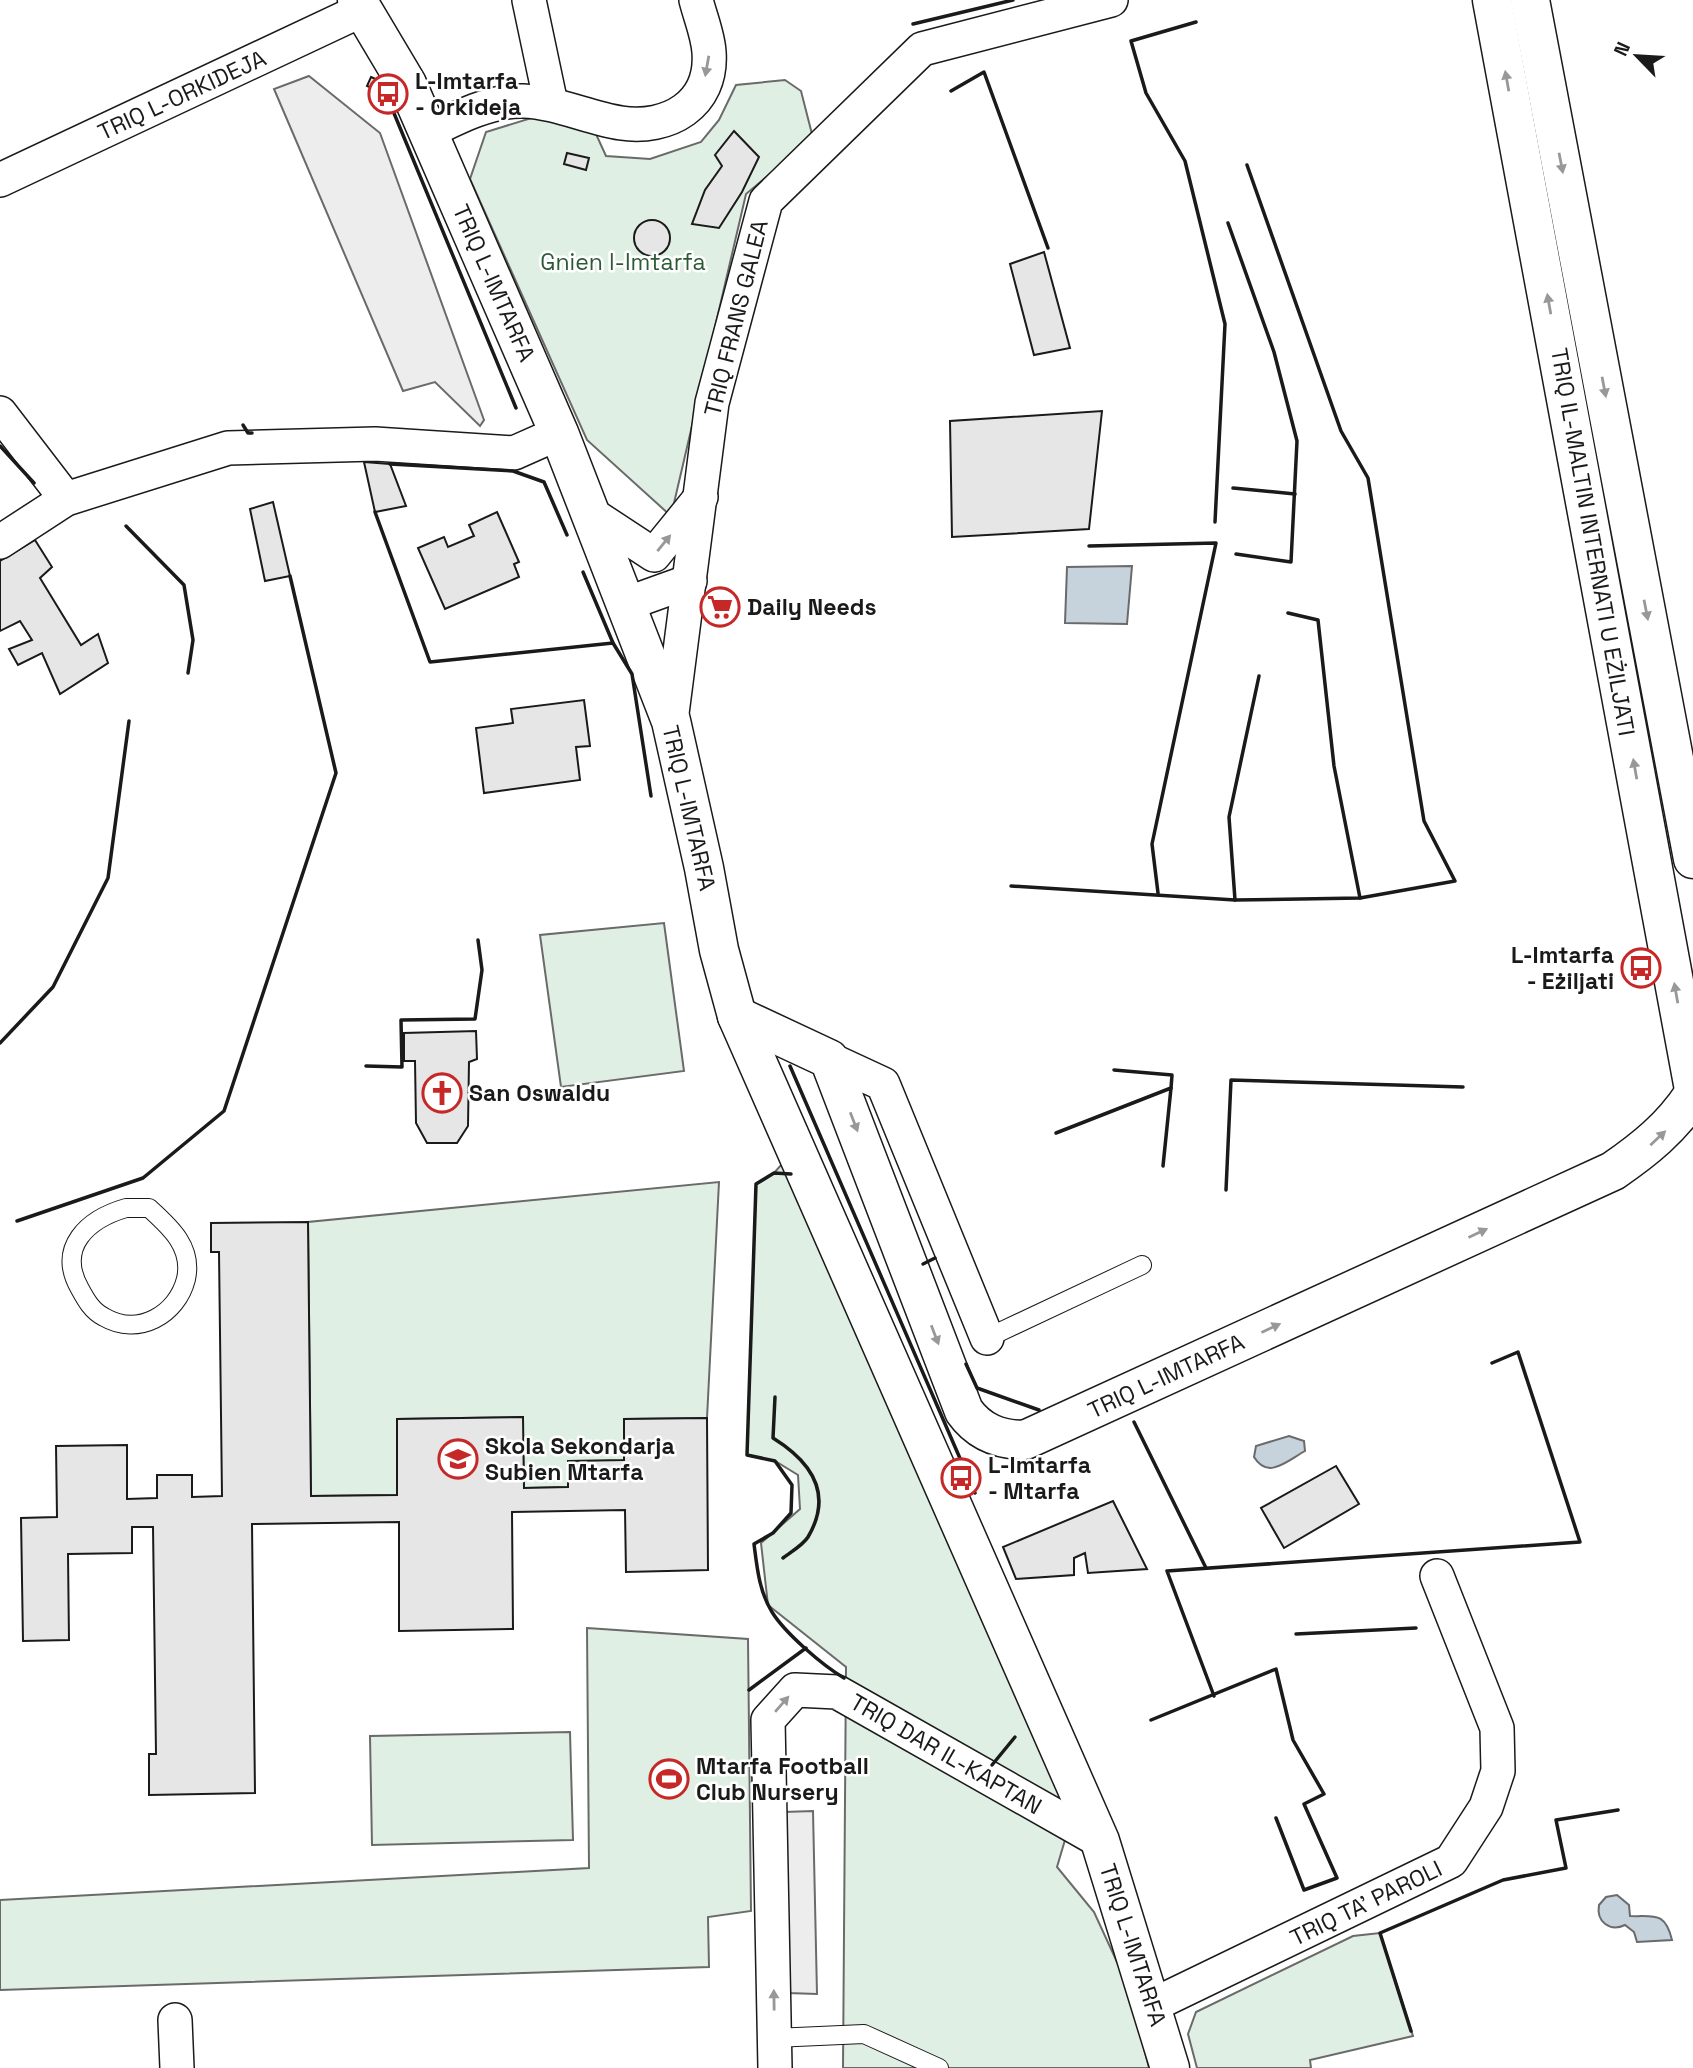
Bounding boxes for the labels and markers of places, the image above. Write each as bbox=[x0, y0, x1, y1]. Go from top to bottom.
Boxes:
place label: L-Imtarfa - Orkideja bbox=[415, 66, 521, 122]
bus stop icon: L-Imtarfa - Orkideja bbox=[367, 73, 409, 115]
supermarket icon: Daily Needs bbox=[699, 586, 741, 628]
place label: Daily Needs bbox=[747, 592, 877, 622]
place label: L-Imtarfa - Eżiljati bbox=[1511, 940, 1614, 996]
bus stop icon: L-Imtarfa - Eżiljati bbox=[1620, 947, 1662, 989]
church icon: San Oswaldu bbox=[421, 1072, 463, 1114]
place label: San Oswaldu bbox=[469, 1078, 610, 1108]
place label: Skola Sekondarja Subien Mtarfa bbox=[485, 1431, 675, 1487]
school or university icon: Skola Sekondarja Subien Mtarfa bbox=[437, 1438, 479, 1480]
place label: L-Imtarfa - Mtarfa bbox=[988, 1450, 1091, 1506]
bus stop icon: L-Imtarfa - Mtarfa bbox=[940, 1457, 982, 1499]
place label: Mtarfa Football Club Nursery bbox=[696, 1751, 869, 1807]
sports icon: Mtarfa Football Club Nursery bbox=[648, 1758, 690, 1800]

